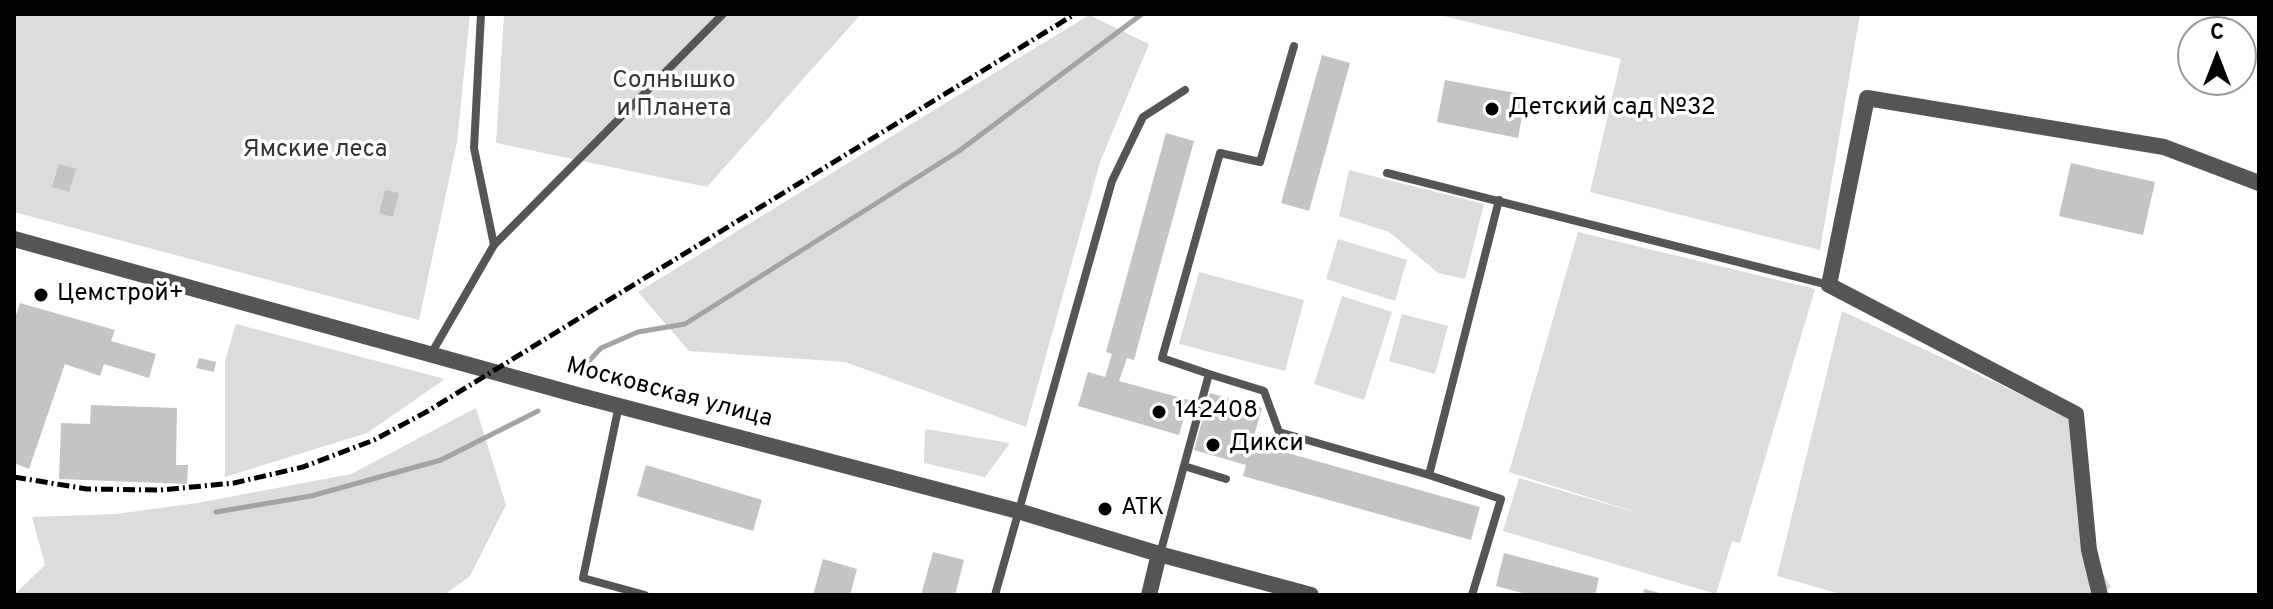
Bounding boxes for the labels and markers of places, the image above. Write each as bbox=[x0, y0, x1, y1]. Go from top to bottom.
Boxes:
place label: Детский сад №32 bbox=[1508, 95, 1716, 123]
marker: Детский сад №32 bbox=[1483, 100, 1501, 118]
place label: Цемстрой+ bbox=[57, 281, 184, 309]
marker: Цемстрой+ bbox=[32, 286, 50, 304]
place label: 142408 bbox=[1175, 398, 1258, 426]
marker: 142408 bbox=[1150, 403, 1168, 421]
place label: Дикси bbox=[1229, 431, 1304, 459]
marker: Дикси bbox=[1204, 436, 1222, 454]
place label: АТК bbox=[1121, 495, 1164, 523]
marker: АТК bbox=[1096, 500, 1114, 518]

